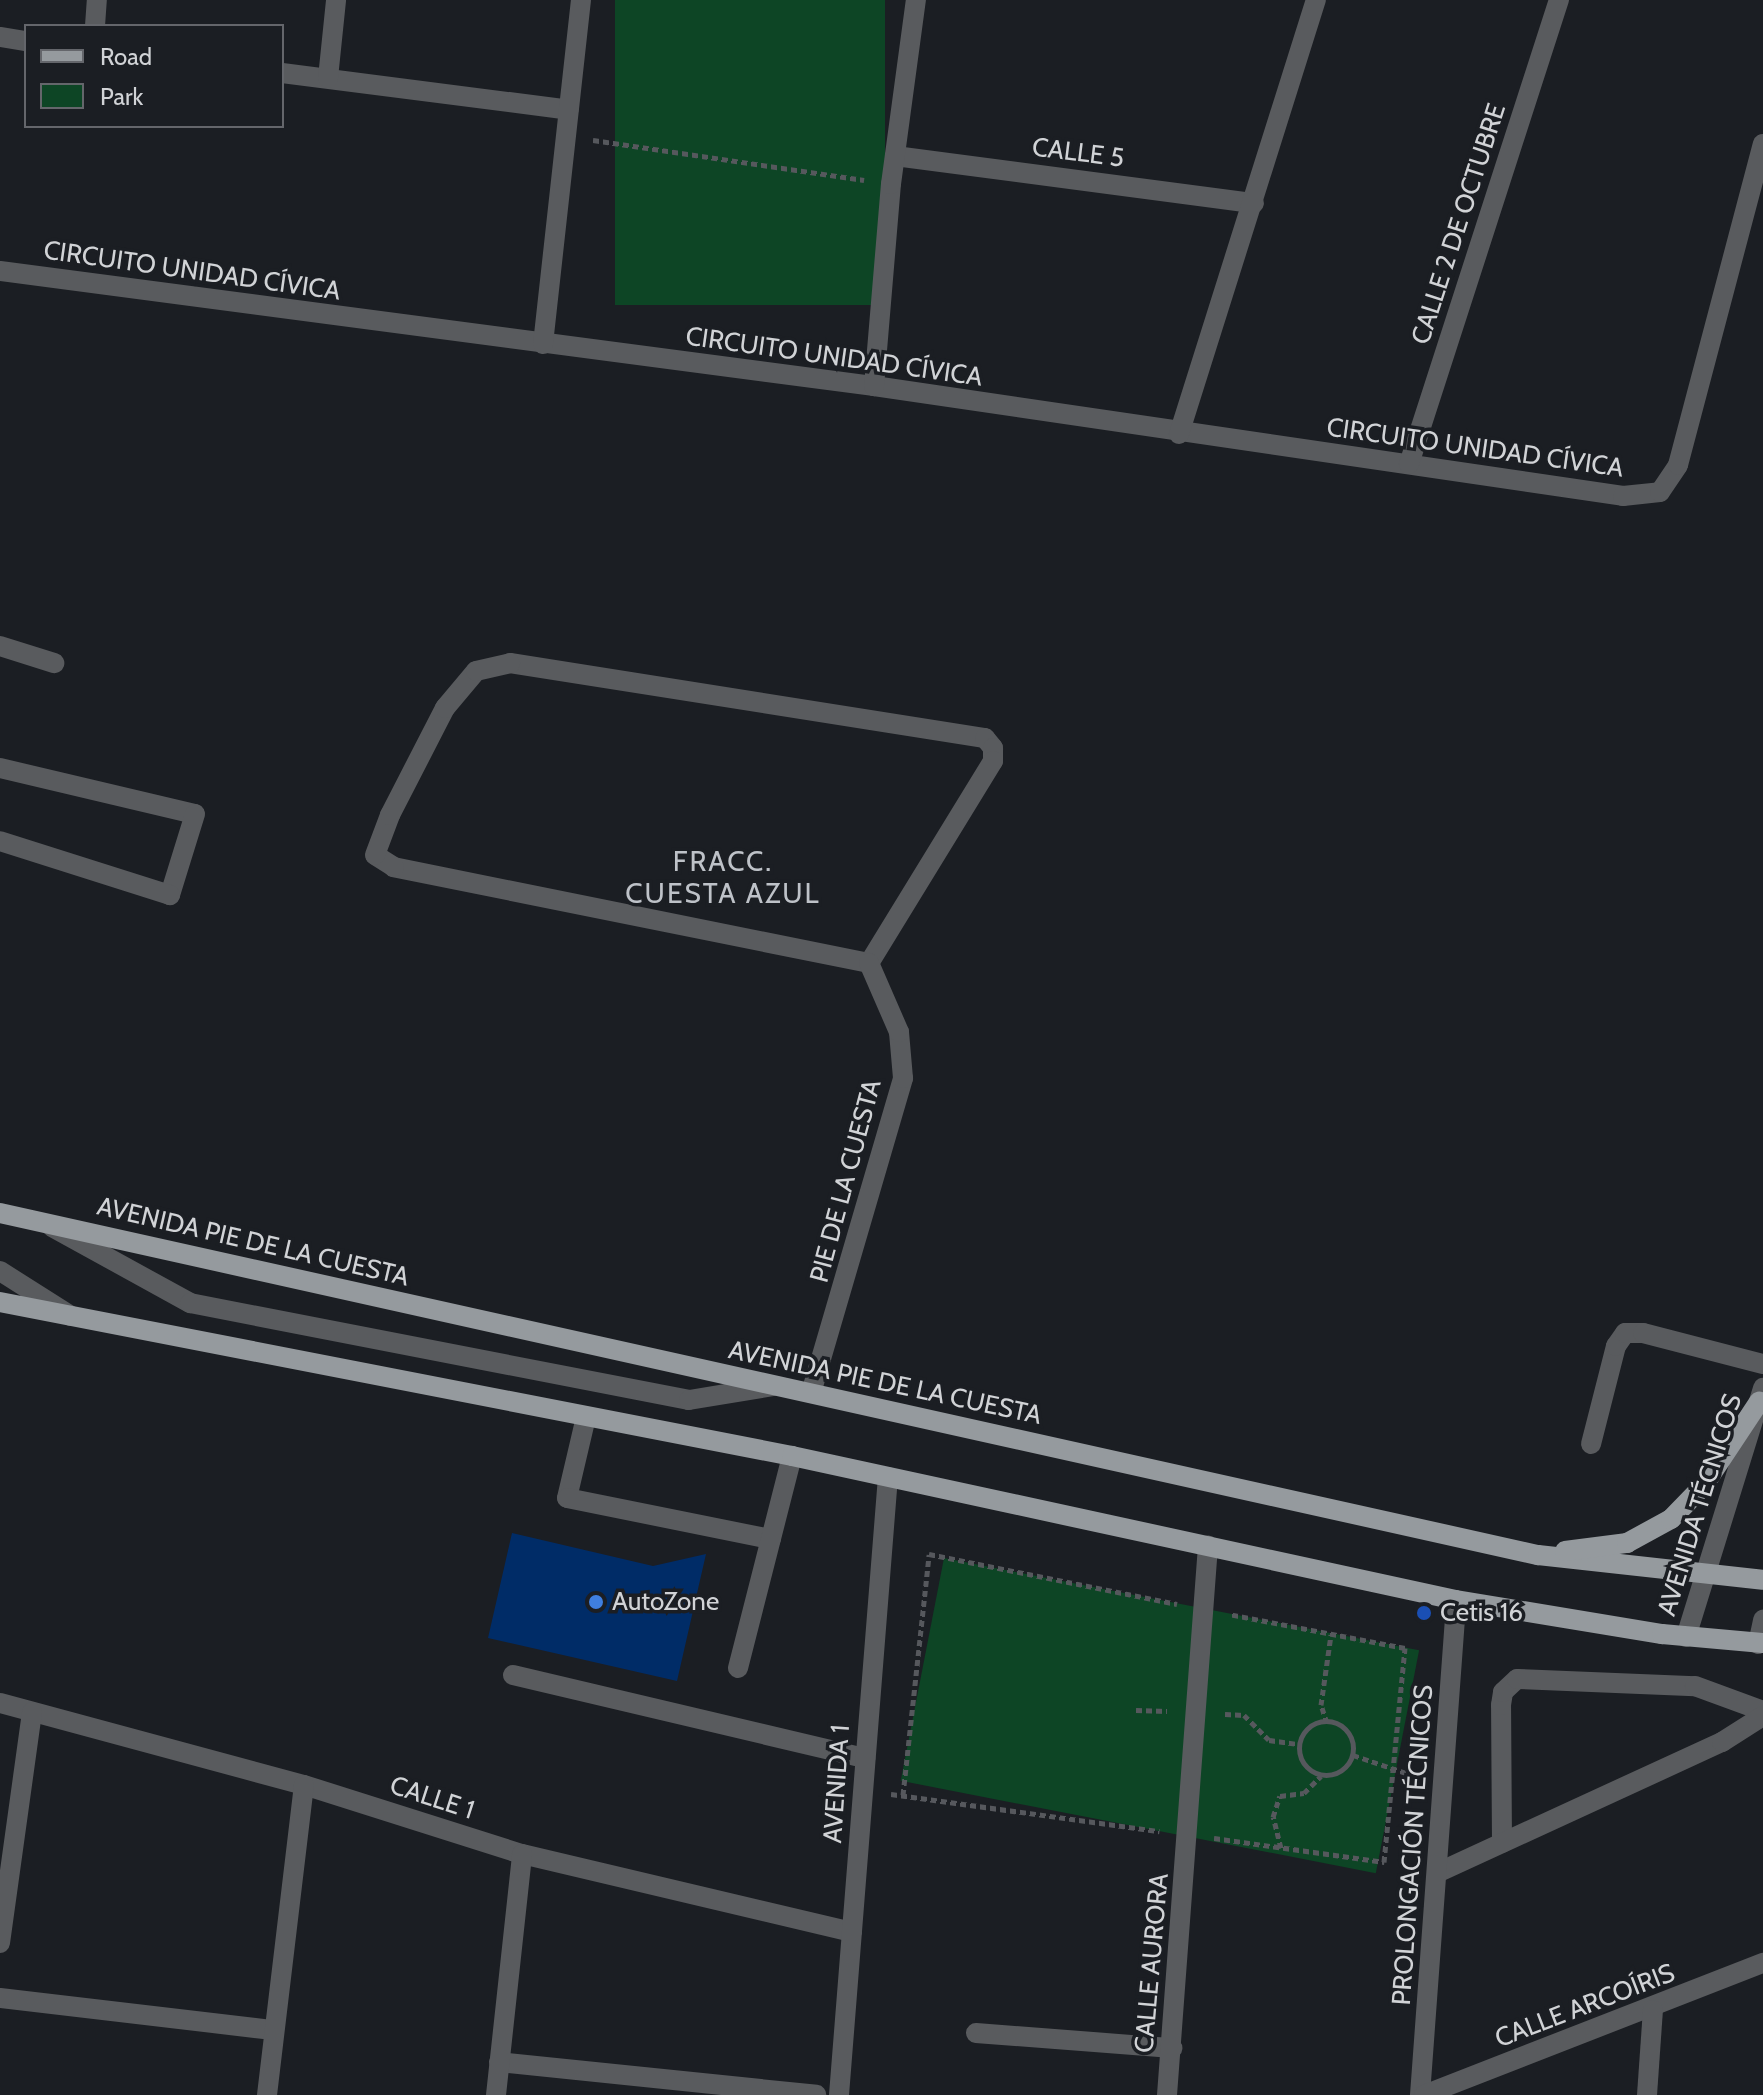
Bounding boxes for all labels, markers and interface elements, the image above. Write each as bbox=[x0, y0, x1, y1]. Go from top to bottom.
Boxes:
legend bbox=[24, 24, 284, 128]
text: Road bbox=[100, 42, 152, 71]
text: Park bbox=[100, 82, 143, 111]
street label: CALLE 2 DE OCTUBRE bbox=[1405, 100, 1513, 348]
street label: CALLE 5 bbox=[1030, 132, 1126, 174]
street label: CIRCUITO UNIDAD CÍVICA bbox=[42, 235, 342, 307]
street label: CIRCUITO UNIDAD CÍVICA bbox=[684, 321, 984, 393]
street label: CIRCUITO UNIDAD CÍVICA bbox=[1325, 412, 1625, 484]
district label: FRACC. CUESTA AZUL bbox=[625, 844, 821, 910]
street label: PIE DE LA CUESTA bbox=[804, 1076, 888, 1286]
street label: AVENIDA PIE DE LA CUESTA bbox=[94, 1191, 412, 1293]
street label: AVENIDA PIE DE LA CUESTA bbox=[726, 1335, 1044, 1431]
street label: AVENIDA TÉCNICOS bbox=[1651, 1390, 1749, 1620]
place label: AutoZone bbox=[612, 1586, 719, 1618]
marker: AutoZone bbox=[587, 1593, 605, 1611]
place label: Cetis 16 bbox=[1440, 1597, 1523, 1629]
marker: Cetis 16 bbox=[1415, 1604, 1433, 1622]
street label: PROLONGACIÓN TÉCNICOS bbox=[1386, 1684, 1440, 2006]
street label: AVENIDA 1 bbox=[817, 1724, 857, 1844]
street label: CALLE 1 bbox=[386, 1770, 478, 1826]
street label: CALLE AURORA bbox=[1129, 1872, 1175, 2054]
street label: CALLE ARCOÍRIS bbox=[1491, 1957, 1679, 2055]

